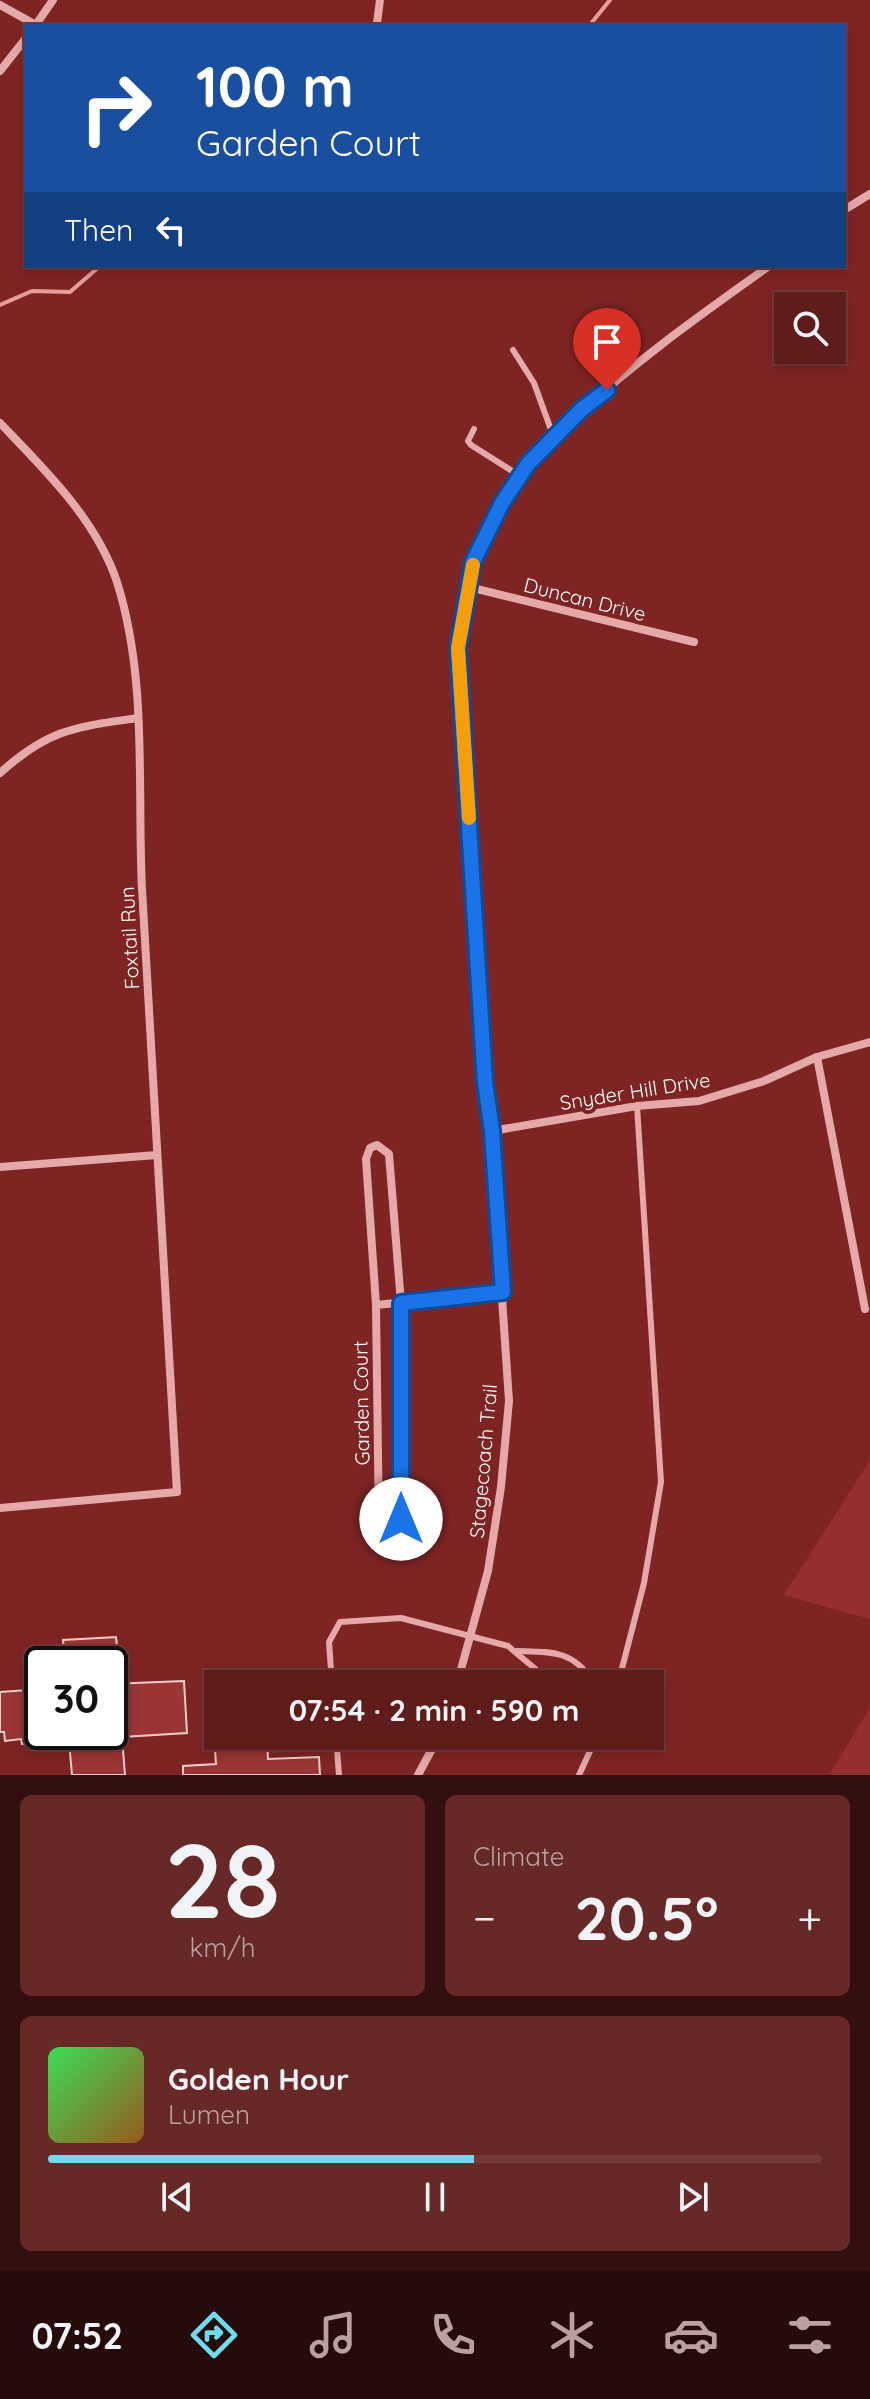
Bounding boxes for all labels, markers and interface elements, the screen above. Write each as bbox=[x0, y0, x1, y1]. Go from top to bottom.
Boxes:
text: 100 m bbox=[196, 51, 354, 121]
icon: right bbox=[64, 56, 168, 160]
text: Garden Court bbox=[196, 120, 421, 165]
icon: left bbox=[149, 208, 193, 252]
text: Then bbox=[64, 211, 133, 249]
map controls bbox=[774, 292, 846, 364]
button: search bbox=[774, 292, 846, 364]
pin bbox=[573, 308, 641, 390]
icon: arrive bbox=[585, 320, 629, 364]
street label: Duncan Drive bbox=[521, 572, 649, 626]
street label: Foxtail Run bbox=[114, 886, 144, 990]
street label: Snyder Hill Drive bbox=[558, 1067, 712, 1115]
street label: Garden Court bbox=[347, 1340, 375, 1466]
street label: Stagecoach Trail bbox=[464, 1383, 502, 1539]
position arrow bbox=[359, 1477, 443, 1561]
speed limit sign: 30 bbox=[24, 1646, 128, 1750]
text: 07:54 · 2 min · 590 m bbox=[289, 1691, 579, 1729]
text: 28 bbox=[164, 1814, 281, 1944]
text: Climate bbox=[473, 1840, 564, 1873]
text: 20.5° bbox=[575, 1880, 719, 1955]
text: − bbox=[473, 1890, 496, 1945]
text: + bbox=[797, 1890, 822, 1945]
text: km/h bbox=[190, 1931, 255, 1964]
text: Golden Hour bbox=[168, 2060, 349, 2098]
text: Lumen bbox=[168, 2098, 250, 2131]
icon: previous bbox=[155, 2175, 199, 2219]
icon: pause bbox=[413, 2175, 457, 2219]
icon: next bbox=[671, 2175, 715, 2219]
icon: directions bbox=[186, 2307, 242, 2363]
icon: music bbox=[305, 2307, 361, 2363]
icon: phone bbox=[425, 2307, 481, 2363]
icon: climate bbox=[544, 2307, 600, 2363]
icon: car bbox=[663, 2307, 719, 2363]
icon: filters bbox=[782, 2307, 838, 2363]
text: 07:52 bbox=[32, 2313, 123, 2358]

